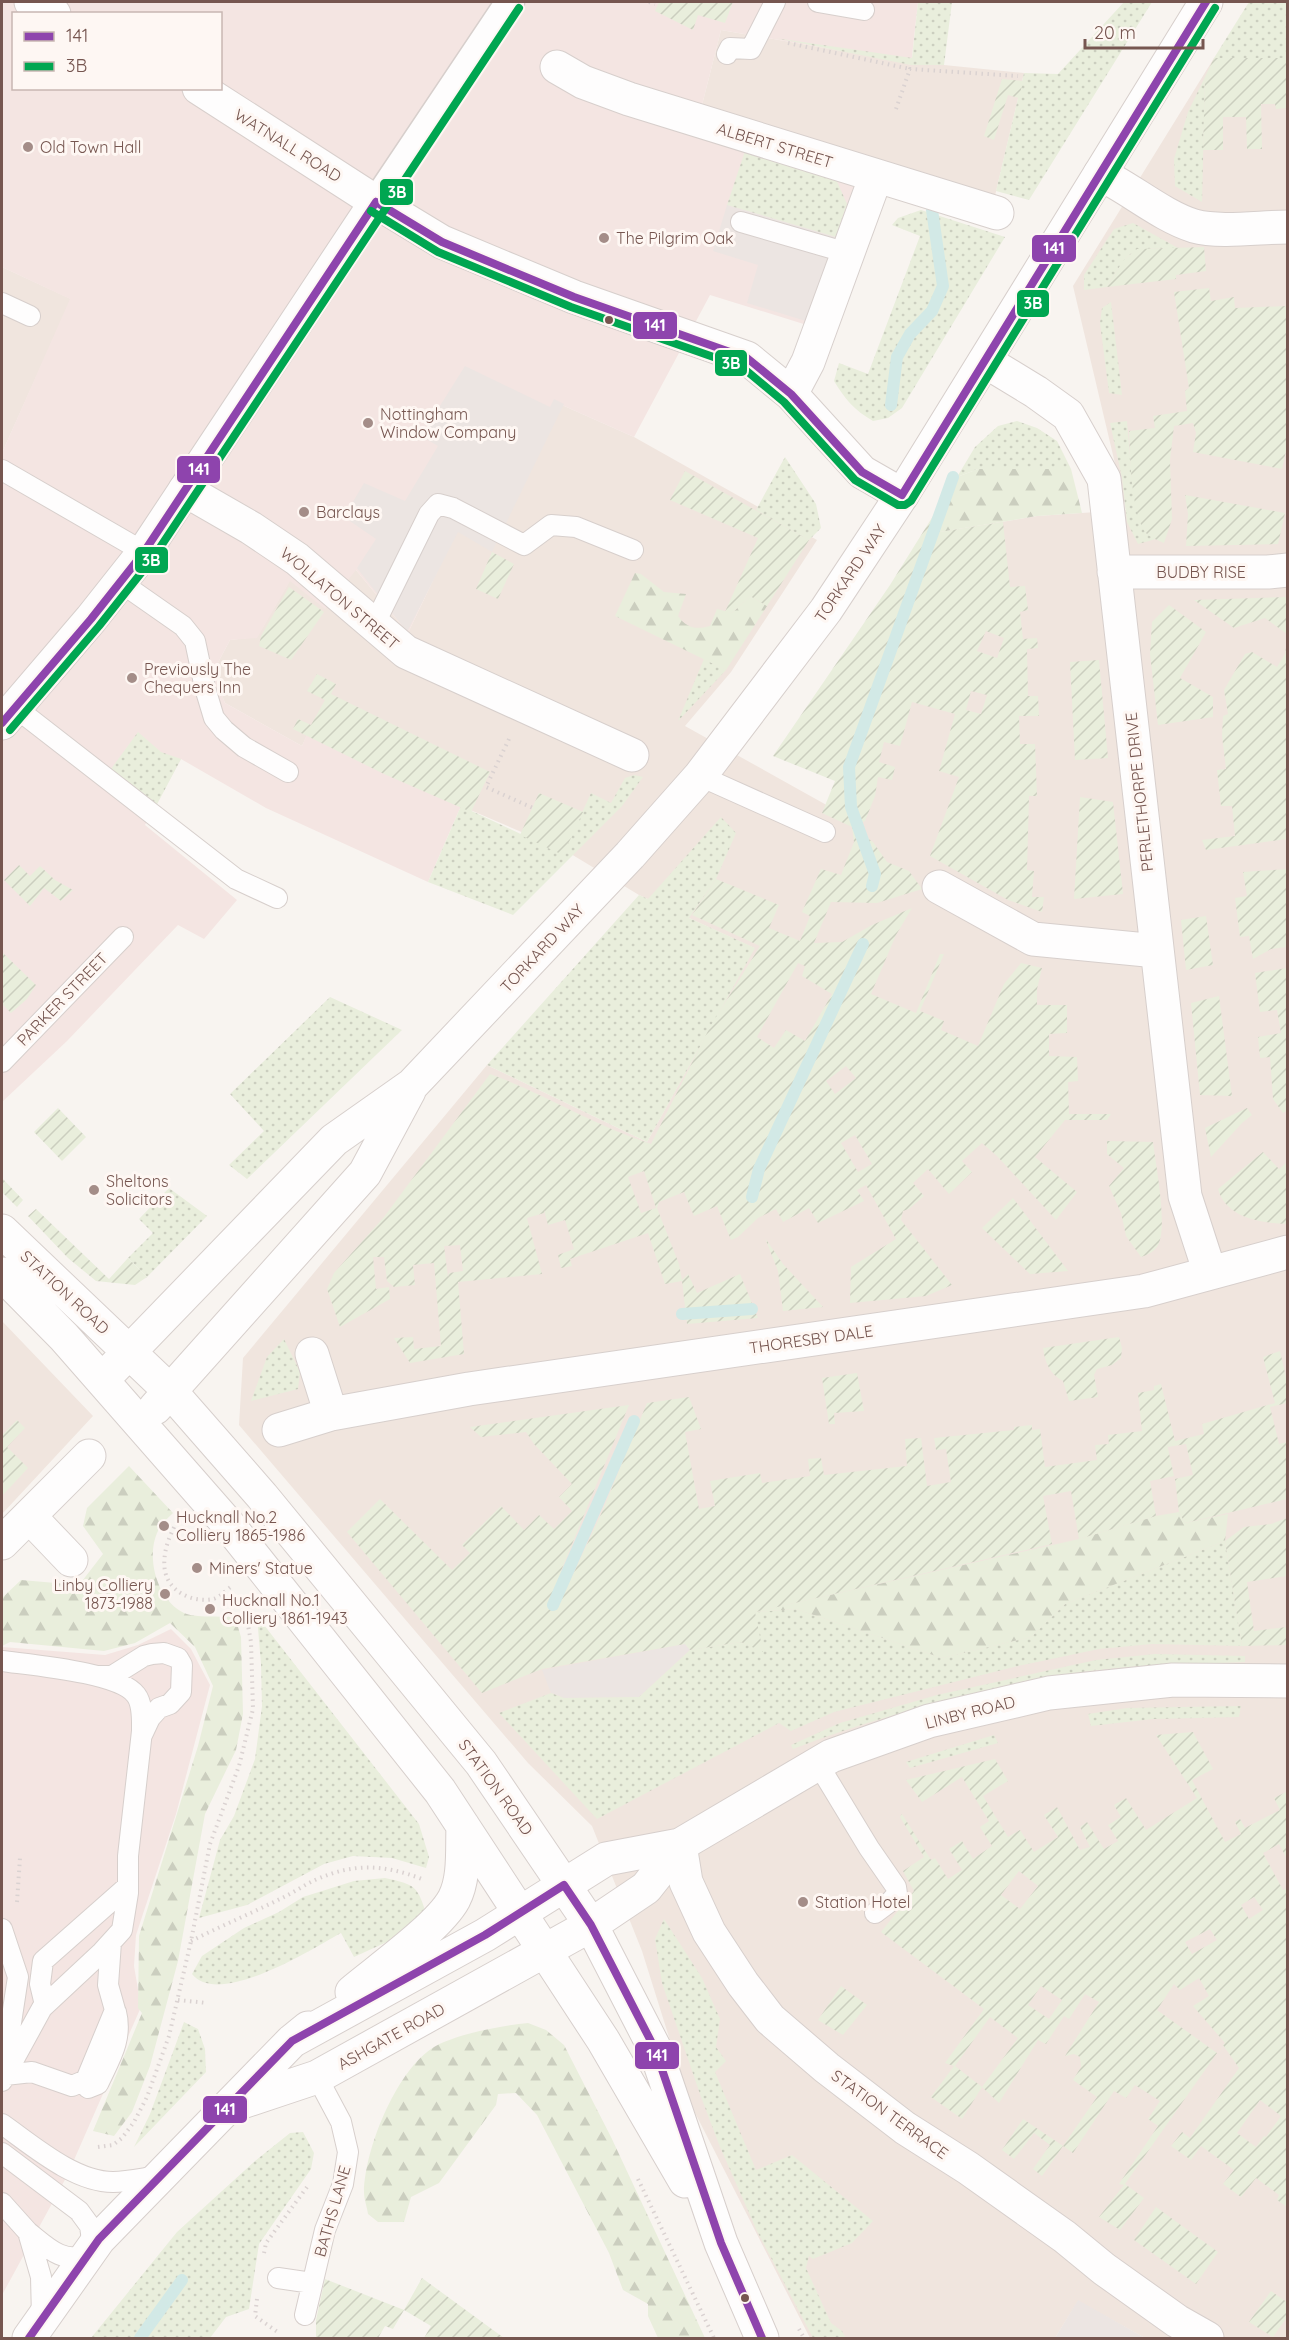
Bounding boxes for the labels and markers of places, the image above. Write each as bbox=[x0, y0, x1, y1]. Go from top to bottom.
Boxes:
place label: Old Town Hall bbox=[40, 137, 141, 157]
marker: Old Town Hall bbox=[21, 140, 35, 154]
place label: The Pilgrim Oak bbox=[616, 228, 734, 248]
marker: The Pilgrim Oak bbox=[597, 231, 611, 245]
unlabelled marker bbox=[603, 314, 615, 326]
place label: Nottingham Window Company bbox=[380, 404, 516, 442]
marker: Nottingham Window Company bbox=[361, 416, 375, 430]
place label: Barclays bbox=[316, 502, 380, 522]
marker: Barclays bbox=[297, 505, 311, 519]
place label: Previously The Chequers Inn bbox=[144, 659, 251, 697]
marker: Previously The Chequers Inn bbox=[125, 671, 139, 685]
place label: Sheltons Solicitors bbox=[106, 1171, 172, 1209]
marker: Sheltons Solicitors bbox=[87, 1183, 101, 1197]
place label: Hucknall No.2 Colliery 1865-1986 bbox=[176, 1507, 305, 1545]
marker: Hucknall No.2 Colliery 1865-1986 bbox=[157, 1519, 171, 1533]
place label: Miners' Statue bbox=[209, 1558, 313, 1578]
marker: Miners' Statue bbox=[190, 1561, 204, 1575]
place label: Linby Colliery 1873-1988 bbox=[53, 1575, 153, 1613]
marker: Linby Colliery 1873-1988 bbox=[158, 1587, 172, 1601]
place label: Hucknall No.1 Colliery 1861-1943 bbox=[222, 1590, 348, 1628]
marker: Hucknall No.1 Colliery 1861-1943 bbox=[203, 1602, 217, 1616]
place label: Station Hotel bbox=[815, 1892, 911, 1912]
marker: Station Hotel bbox=[796, 1895, 810, 1909]
unlabelled marker bbox=[739, 2292, 751, 2304]

